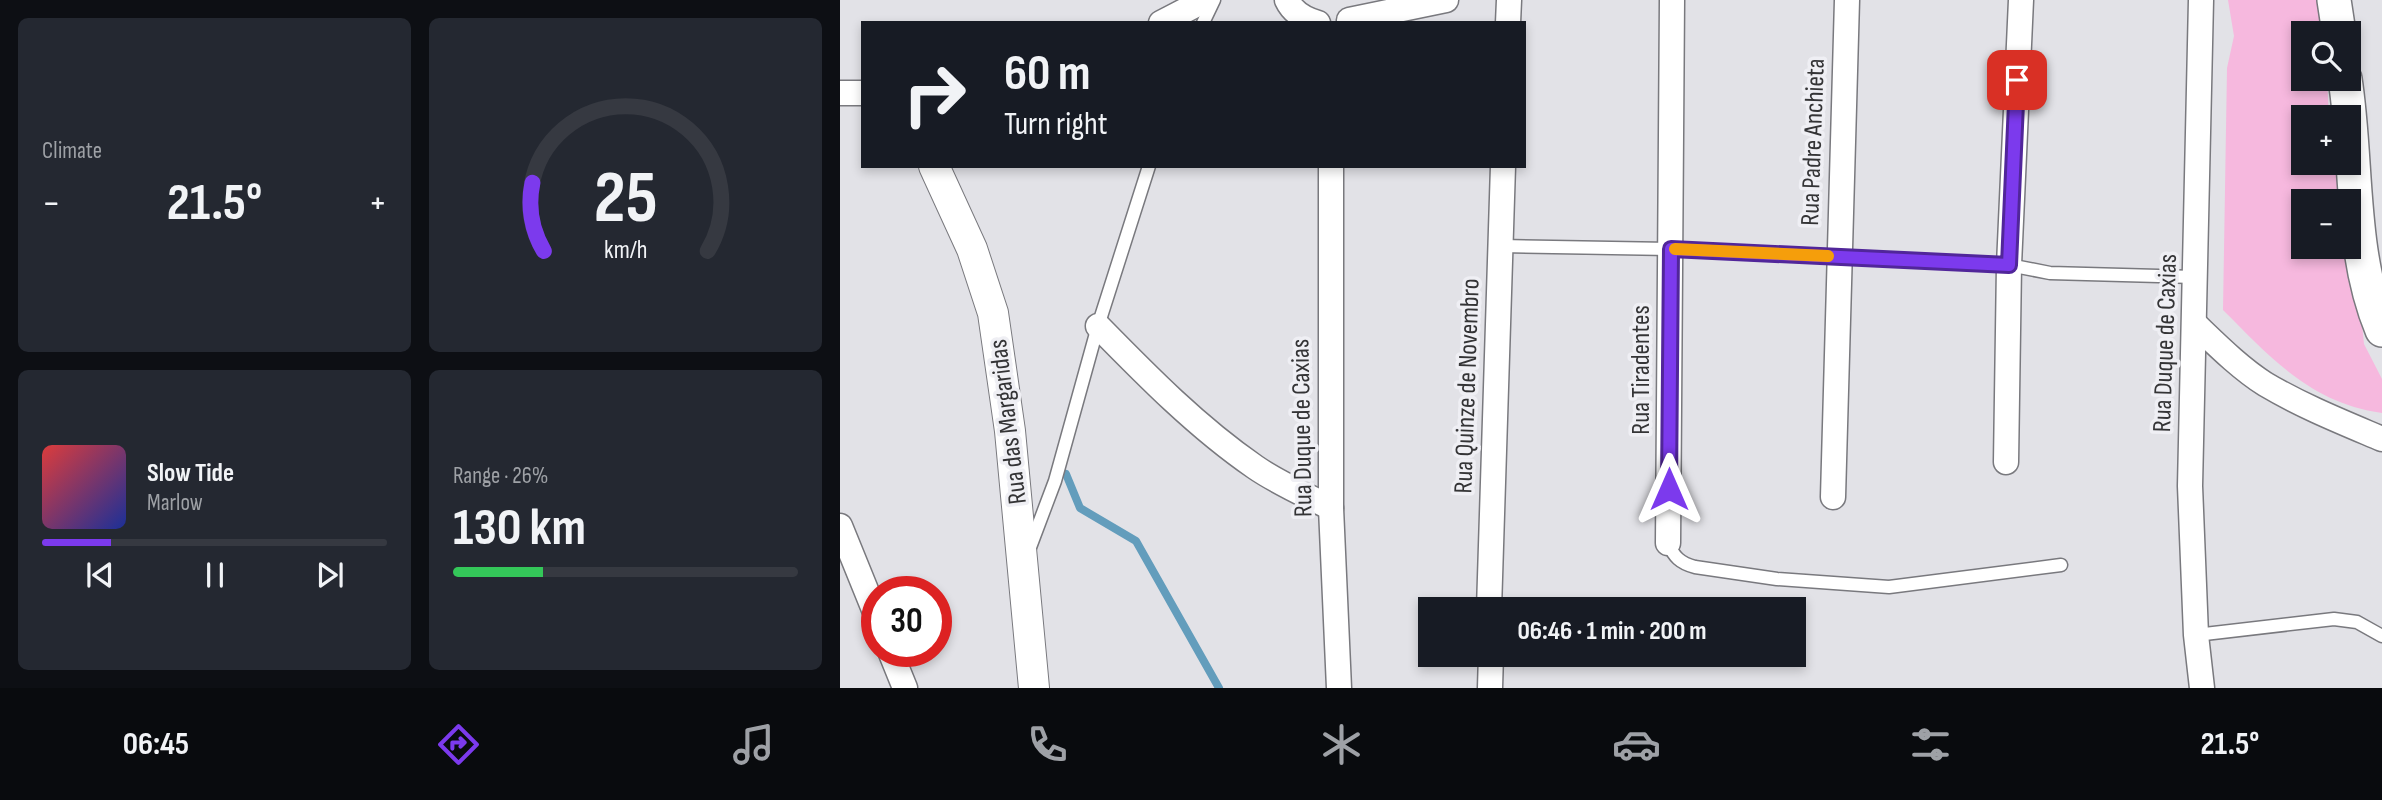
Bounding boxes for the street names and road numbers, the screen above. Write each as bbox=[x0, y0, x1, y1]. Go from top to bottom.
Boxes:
street label: Rua Padre Anchieta bbox=[1795, 58, 1832, 226]
street label: Rua Duque de Caxias bbox=[2147, 253, 2184, 433]
street label: Rua Quinze de Novembro bbox=[1448, 278, 1487, 494]
street label: Rua Tiradentes bbox=[1626, 305, 1657, 435]
street label: Rua das Margaridas bbox=[983, 338, 1034, 506]
street label: Rua Duque de Caxias bbox=[1285, 338, 1320, 517]

